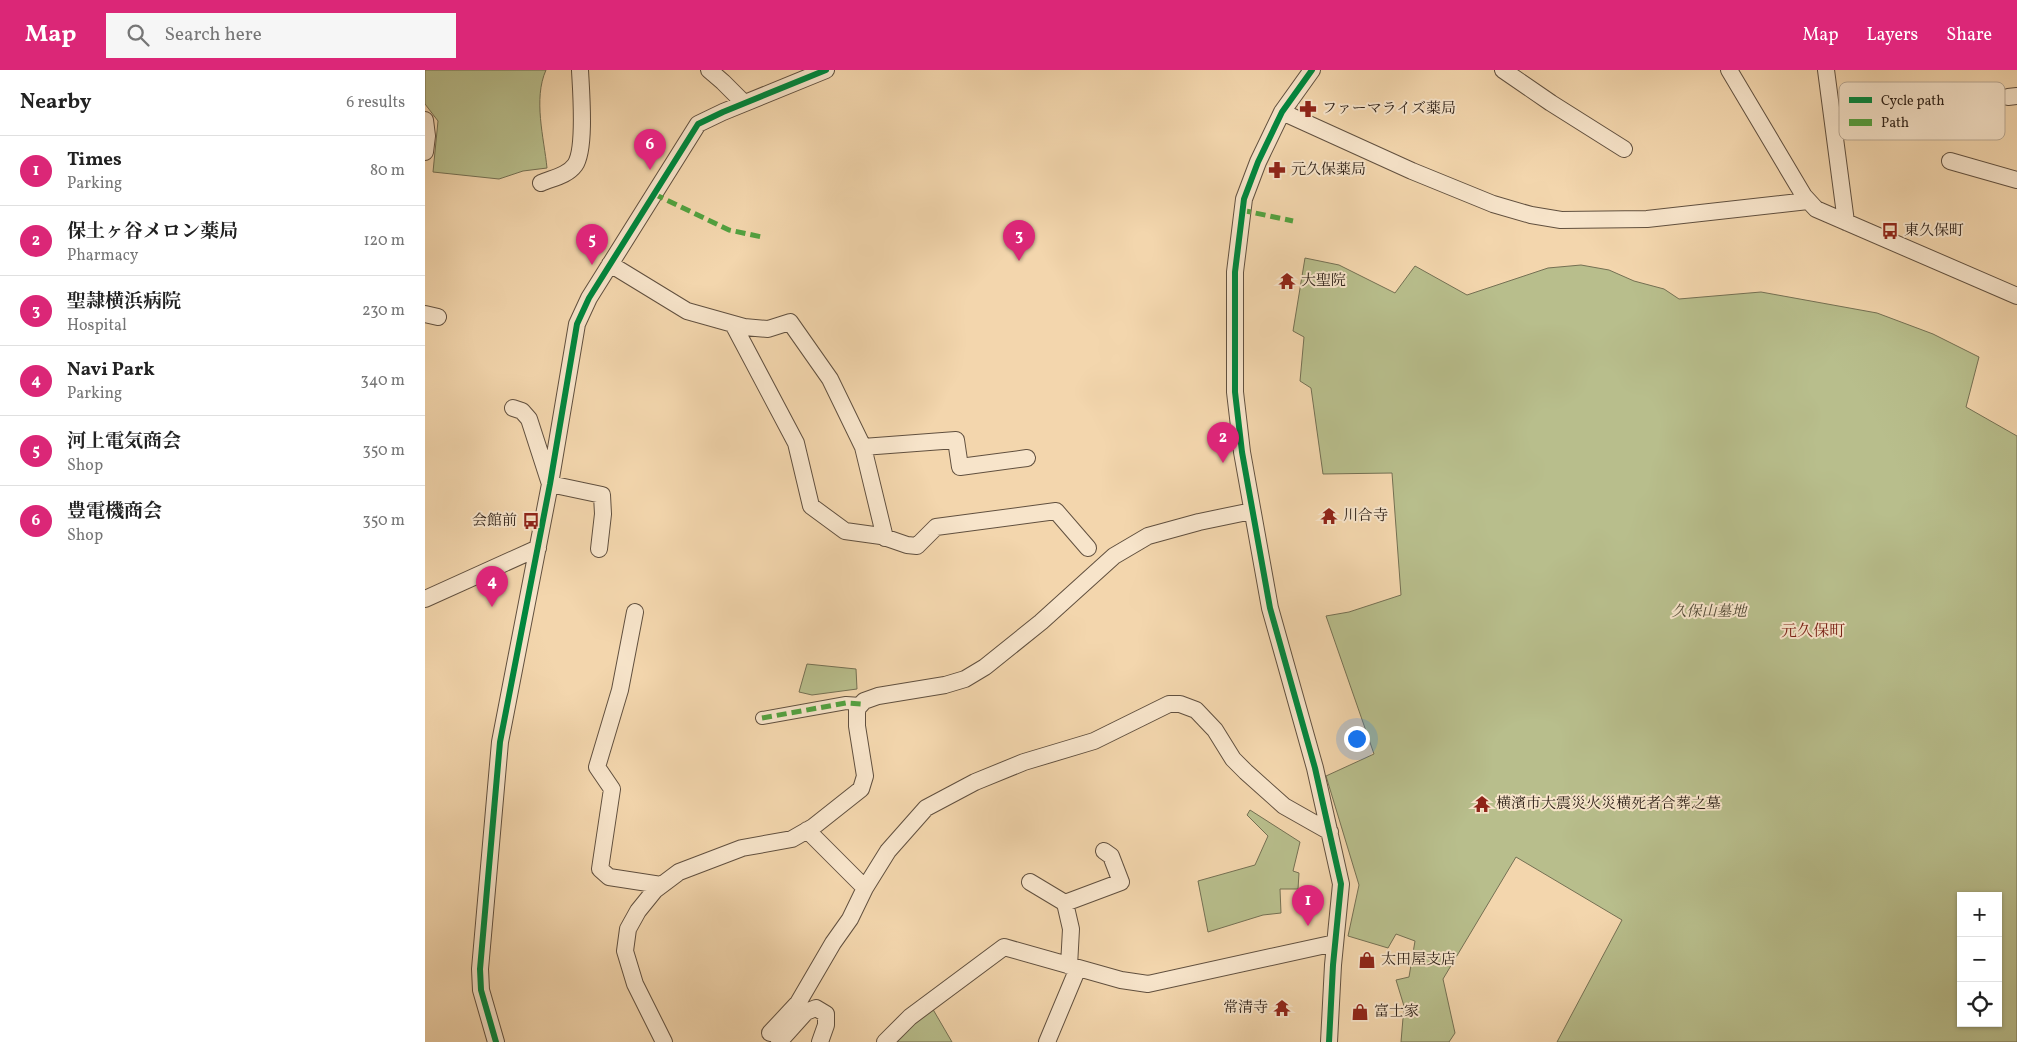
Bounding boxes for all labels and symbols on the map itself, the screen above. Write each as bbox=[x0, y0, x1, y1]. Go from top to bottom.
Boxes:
legend bbox=[1839, 82, 2005, 140]
text: Cycle path bbox=[1881, 92, 1945, 111]
pharmacy icon: ファーマライズ薬局 bbox=[1298, 99, 1318, 119]
place label: ファーマライズ薬局 bbox=[1322, 99, 1456, 120]
text: Path bbox=[1881, 114, 1909, 133]
pin: 6 bbox=[634, 129, 666, 170]
pharmacy icon: 元久保薬局 bbox=[1267, 160, 1287, 180]
place label: 元久保薬局 bbox=[1291, 160, 1366, 181]
pin: 3 bbox=[1003, 220, 1035, 261]
bus stop icon: 東久保町 bbox=[1880, 221, 1900, 241]
place label: 東久保町 bbox=[1904, 221, 1964, 242]
pin: 5 bbox=[576, 224, 608, 265]
temple icon: 大聖院 bbox=[1277, 271, 1297, 291]
place label: 大聖院 bbox=[1301, 271, 1346, 292]
pin: 2 bbox=[1207, 422, 1239, 463]
temple icon: 川合寺 bbox=[1319, 506, 1339, 526]
place label: 川合寺 bbox=[1343, 506, 1388, 527]
place label: 会館前 bbox=[472, 511, 517, 532]
bus stop icon: 会館前 bbox=[521, 511, 541, 531]
pin: 4 bbox=[476, 566, 508, 607]
park label: 久保山墓地 bbox=[1671, 602, 1748, 623]
district label: 元久保町 bbox=[1781, 621, 1845, 643]
your location bbox=[1344, 726, 1370, 752]
temple icon: 横濱市大震災火災横死者合葬之墓 bbox=[1472, 794, 1492, 814]
place label: 横濱市大震災火災横死者合葬之墓 bbox=[1496, 794, 1721, 815]
pin: 1 bbox=[1292, 885, 1324, 926]
shop icon: 太田屋支店 bbox=[1357, 950, 1377, 970]
place label: 太田屋支店 bbox=[1381, 950, 1456, 971]
place label: 常清寺 bbox=[1223, 998, 1268, 1019]
temple icon: 常清寺 bbox=[1272, 998, 1292, 1018]
shop icon: 富士家 bbox=[1350, 1002, 1370, 1022]
place label: 富士家 bbox=[1374, 1002, 1419, 1023]

